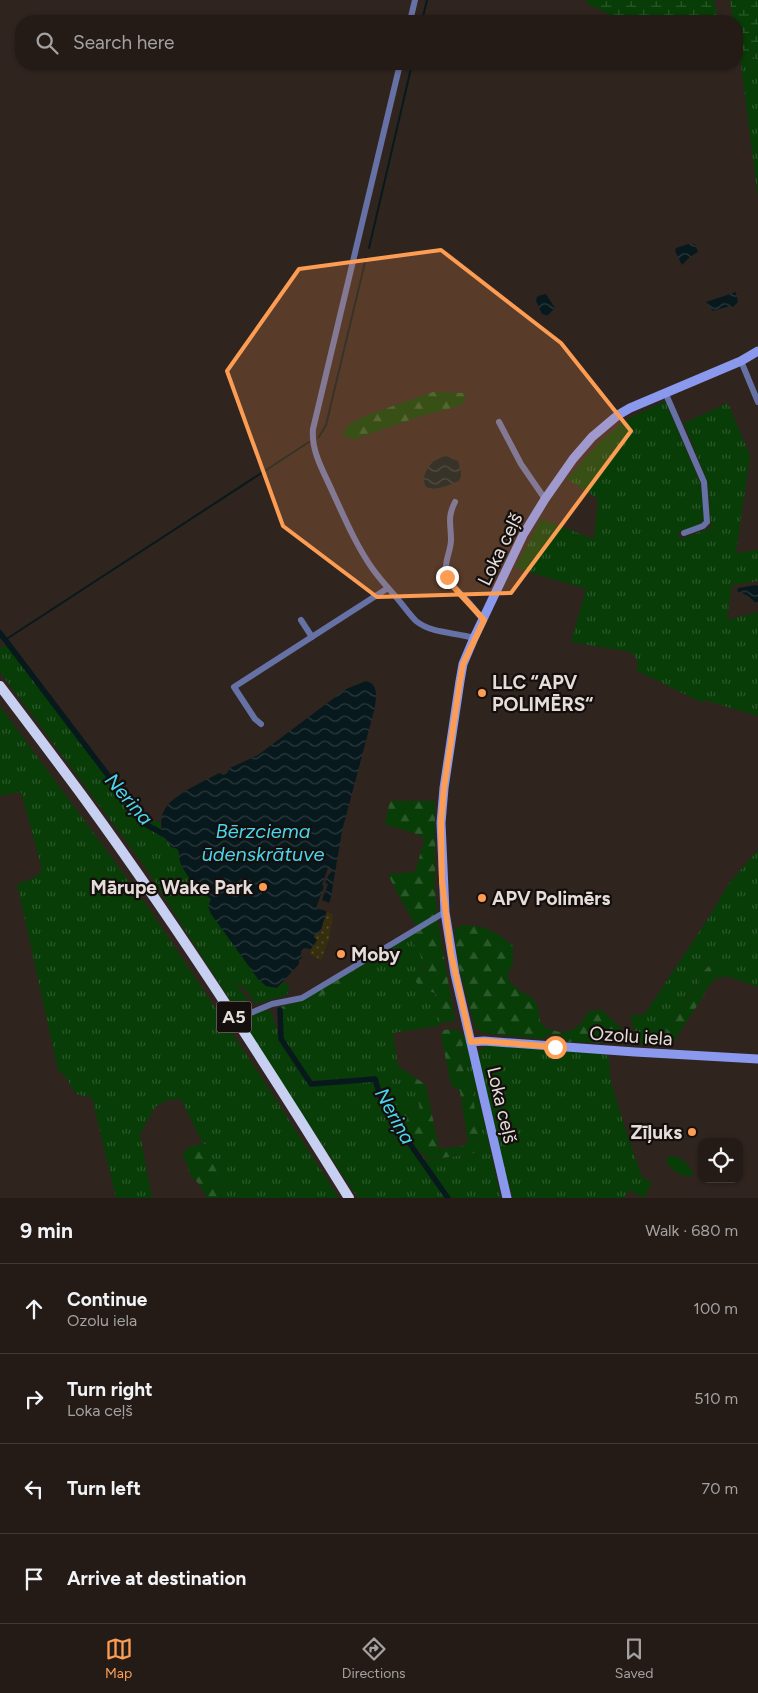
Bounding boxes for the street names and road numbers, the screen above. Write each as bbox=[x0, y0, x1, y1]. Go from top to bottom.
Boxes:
street label: Loka ceļš bbox=[473, 509, 527, 589]
road number: A5 bbox=[216, 1002, 252, 1032]
street label: Ozolu iela bbox=[589, 1022, 673, 1050]
street label: Loka ceļš bbox=[482, 1064, 522, 1146]

